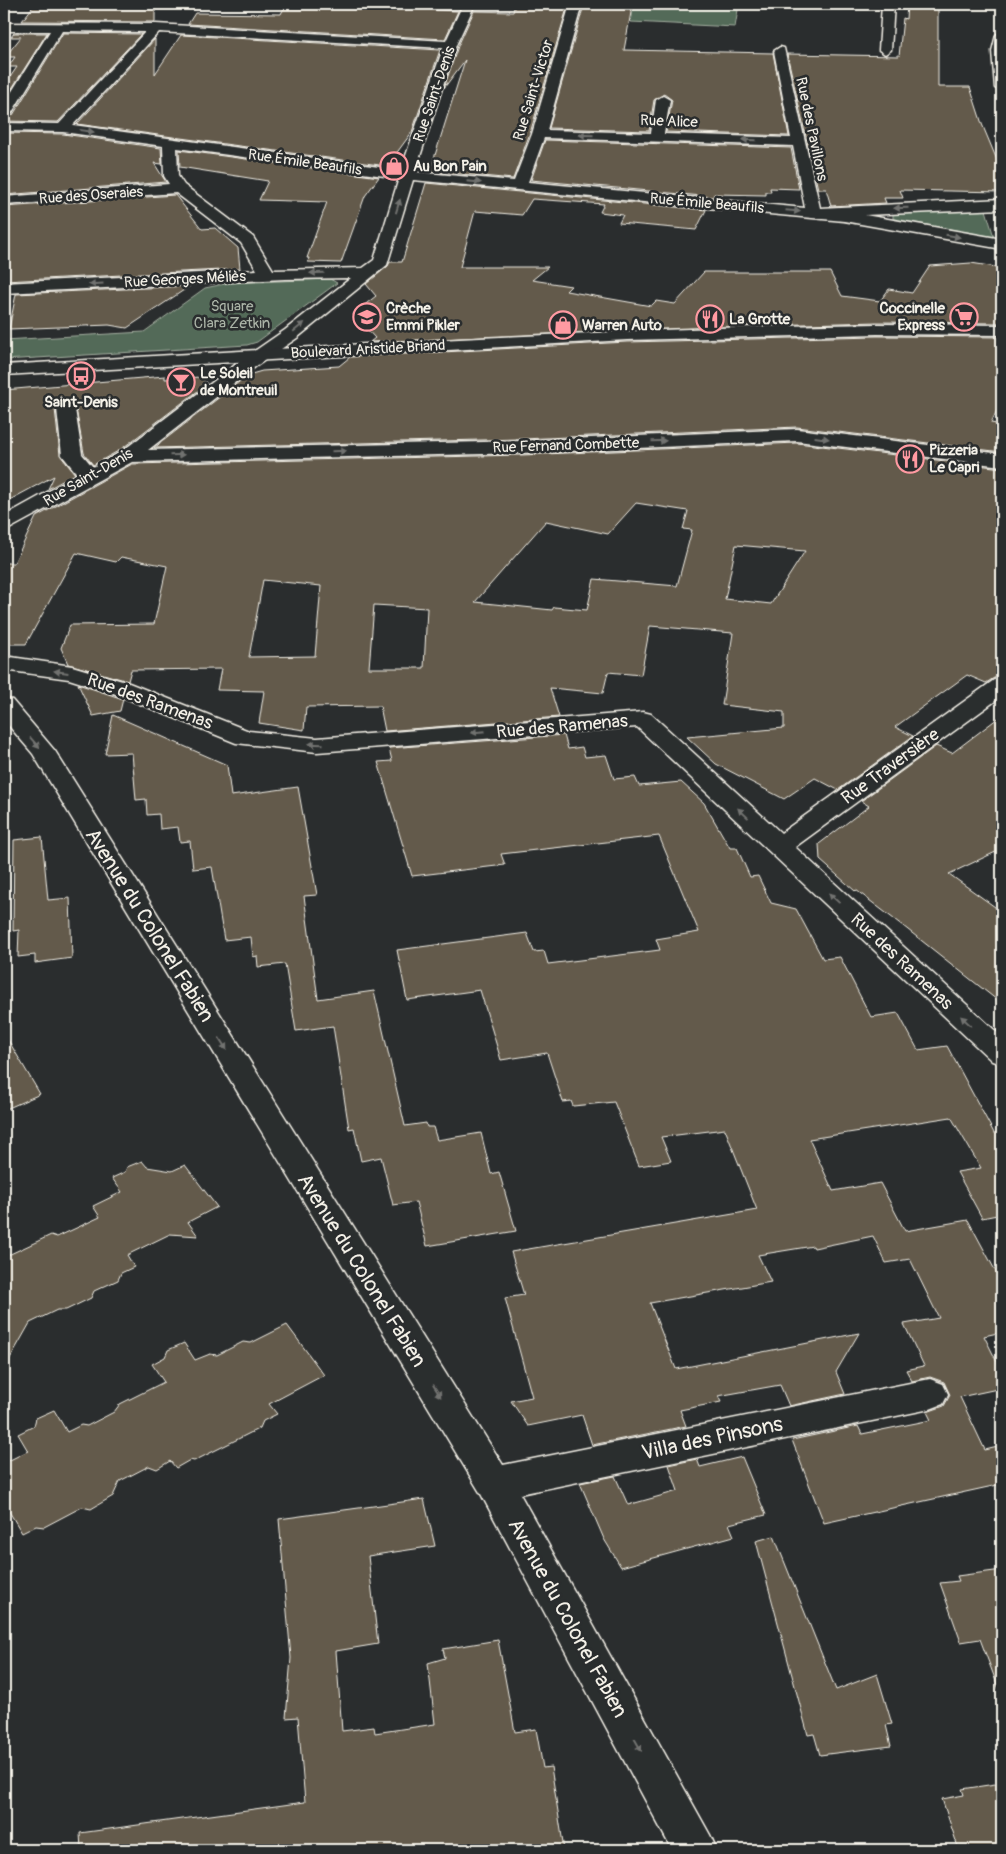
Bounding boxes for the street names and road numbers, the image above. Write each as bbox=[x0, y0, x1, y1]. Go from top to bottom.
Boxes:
street label: Rue Saint-Victor bbox=[509, 37, 558, 143]
street label: Rue Saint-Denis bbox=[409, 43, 460, 145]
street label: Rue des Pavillons bbox=[791, 75, 832, 183]
street label: Rue Alice bbox=[640, 111, 699, 132]
street label: Rue Émile Beaufils bbox=[247, 145, 363, 180]
street label: Rue des Oseraies bbox=[38, 182, 144, 209]
street label: Rue Émile Beaufils bbox=[649, 189, 765, 218]
street label: Rue Georges Méliès bbox=[123, 267, 247, 292]
street label: Boulevard Aristide Briand bbox=[290, 336, 446, 363]
street label: Rue Fernand Combette bbox=[492, 433, 640, 458]
street label: Rue Saint-Denis bbox=[40, 444, 137, 511]
street label: Rue des Ramenas bbox=[84, 668, 216, 735]
street label: Rue des Ramenas bbox=[495, 709, 629, 744]
street label: Rue Traversière bbox=[837, 723, 944, 810]
street label: Avenue du Colonel Fabien bbox=[79, 823, 220, 1027]
street label: Rue des Ramenas bbox=[846, 908, 958, 1015]
street label: Avenue du Colonel Fabien bbox=[291, 1168, 432, 1372]
street label: Villa des Pinsons bbox=[639, 1410, 786, 1467]
street label: Avenue du Colonel Fabien bbox=[502, 1514, 634, 1723]

